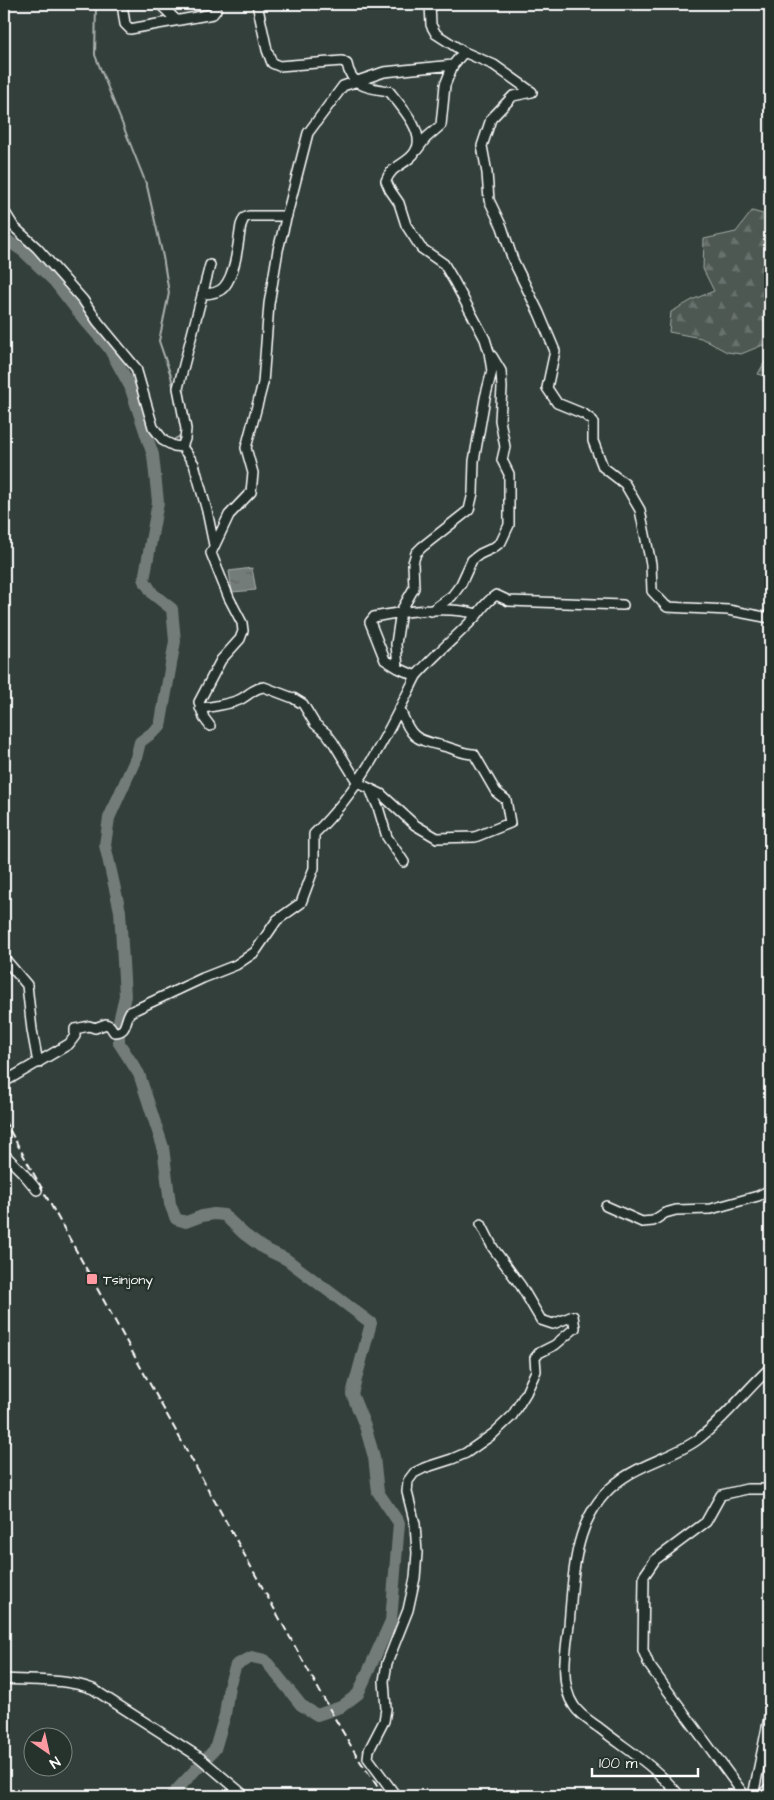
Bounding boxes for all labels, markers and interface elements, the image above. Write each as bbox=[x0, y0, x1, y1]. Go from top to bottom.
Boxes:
place label: Tsinjony bbox=[103, 1270, 153, 1290]
marker: Tsinjony bbox=[85, 1272, 99, 1286]
north arrow bbox=[22, 1728, 72, 1778]
scale bar bbox=[592, 1745, 698, 1777]
text: N bbox=[45, 1751, 64, 1773]
text: 100 m bbox=[599, 1753, 638, 1774]

